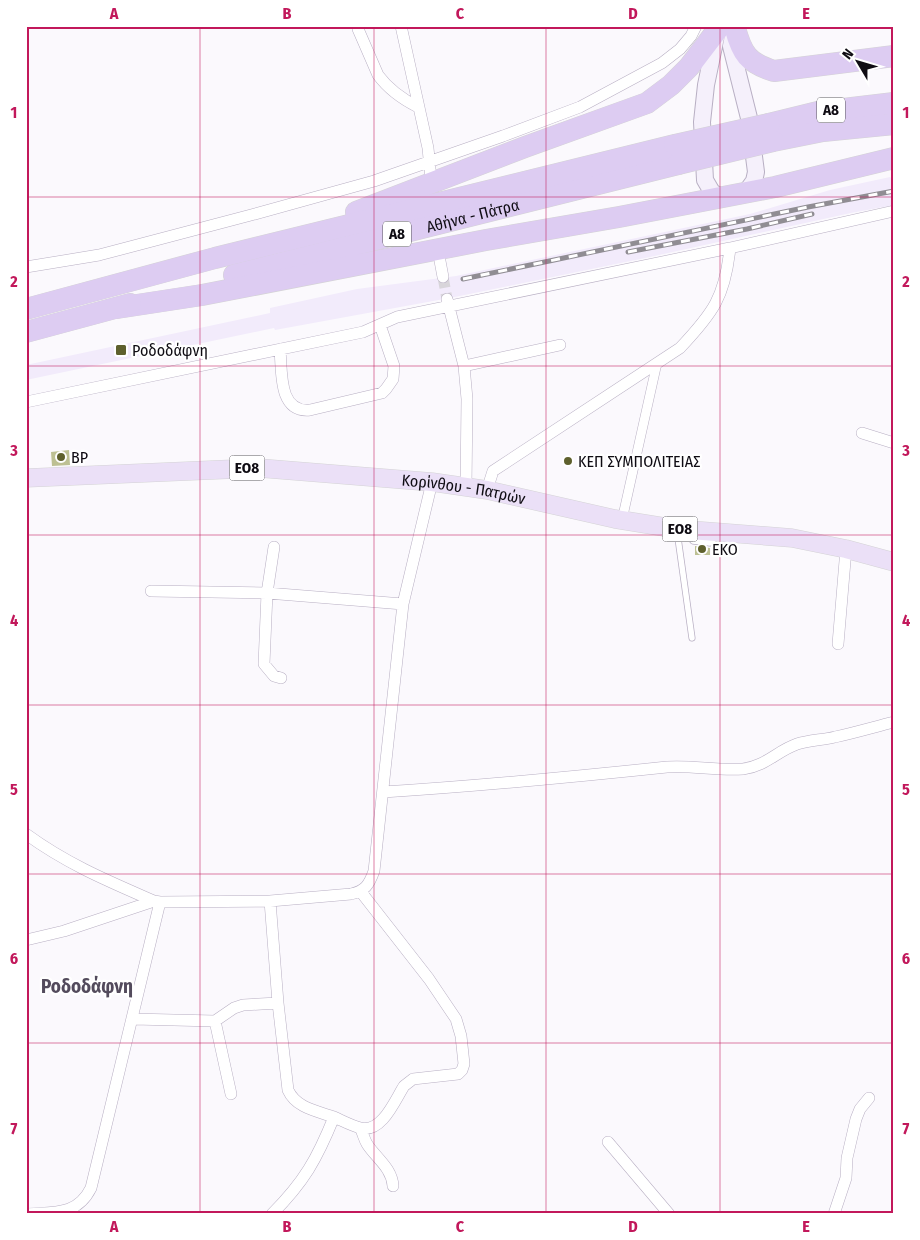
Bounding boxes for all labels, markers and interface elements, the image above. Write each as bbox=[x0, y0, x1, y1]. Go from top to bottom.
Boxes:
text: A bbox=[109, 4, 119, 23]
text: B bbox=[283, 4, 292, 23]
text: C bbox=[456, 4, 465, 23]
text: D bbox=[628, 4, 638, 23]
text: E bbox=[802, 4, 810, 23]
north arrow bbox=[832, 38, 882, 88]
text: N bbox=[839, 46, 857, 63]
road number: Α8 bbox=[817, 98, 845, 122]
text: 1 bbox=[11, 103, 17, 122]
text: 1 bbox=[903, 103, 909, 122]
street label: Αθήνα - Πάτρα bbox=[424, 195, 521, 236]
road number: Α8 bbox=[383, 222, 411, 246]
text: 2 bbox=[9, 272, 18, 291]
text: 2 bbox=[901, 272, 910, 291]
place label: Ροδοδάφνη bbox=[132, 341, 208, 360]
marker: Ροδοδάφνη bbox=[114, 343, 128, 357]
text: 3 bbox=[9, 441, 18, 460]
text: 3 bbox=[901, 441, 910, 460]
place label: BP bbox=[71, 448, 88, 467]
marker: BP bbox=[55, 451, 67, 463]
place label: ΚΕΠ ΣΥΜΠΟΛΙΤΕΙΑΣ bbox=[578, 452, 700, 471]
marker: ΚΕΠ ΣΥΜΠΟΛΙΤΕΙΑΣ bbox=[562, 455, 574, 467]
road number: ΕΟ8 bbox=[230, 456, 264, 480]
street label: Κορίνθου - Πατρών bbox=[401, 470, 527, 508]
road number: ΕΟ8 bbox=[662, 516, 698, 542]
place label: EKO bbox=[712, 540, 738, 559]
marker: EKO bbox=[696, 543, 708, 555]
text: 4 bbox=[10, 611, 18, 630]
text: 4 bbox=[902, 611, 910, 630]
text: 5 bbox=[10, 780, 18, 799]
text: 5 bbox=[902, 780, 910, 799]
text: 6 bbox=[10, 949, 18, 968]
text: 6 bbox=[902, 949, 910, 968]
district label: Ροδοδάφνη bbox=[41, 975, 133, 998]
text: 7 bbox=[11, 1119, 18, 1138]
text: 7 bbox=[903, 1119, 910, 1138]
text: A bbox=[109, 1217, 119, 1236]
text: B bbox=[283, 1217, 292, 1236]
text: C bbox=[456, 1217, 465, 1236]
text: D bbox=[628, 1217, 638, 1236]
text: E bbox=[802, 1217, 810, 1236]

